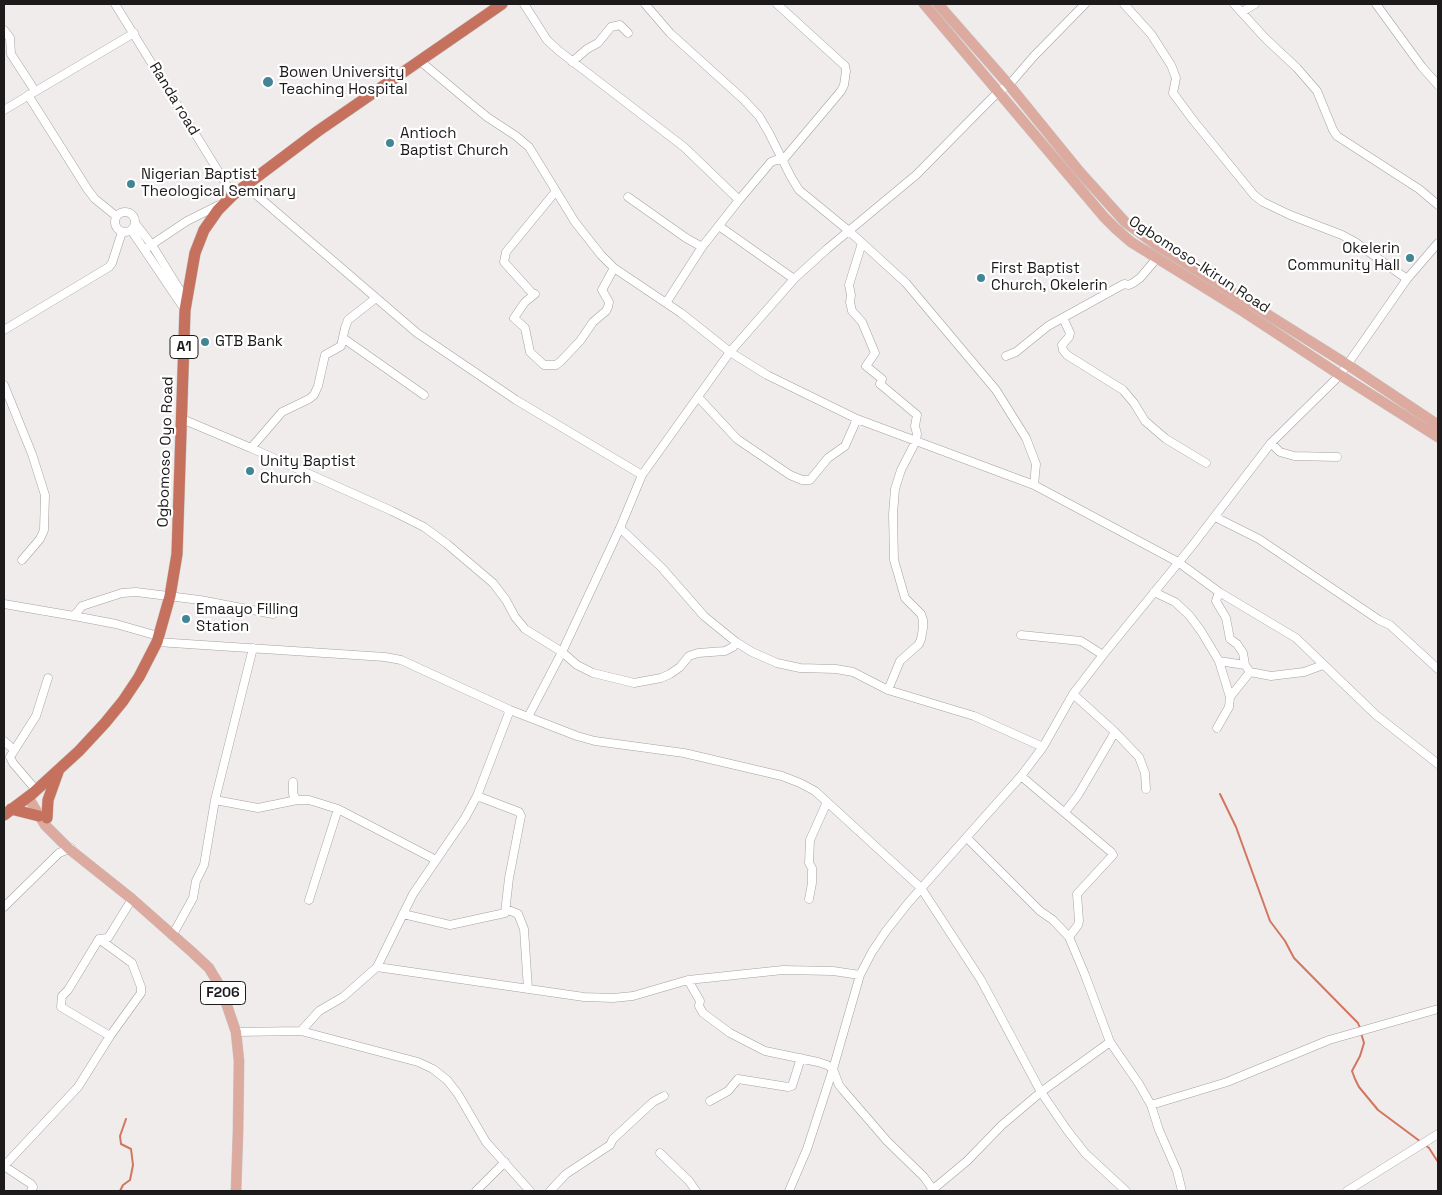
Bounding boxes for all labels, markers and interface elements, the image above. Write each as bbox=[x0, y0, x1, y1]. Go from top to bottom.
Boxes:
street label: Randa road bbox=[145, 59, 203, 139]
place label: Bowen University Teaching Hospital bbox=[279, 64, 408, 99]
marker: Bowen University Teaching Hospital bbox=[261, 75, 275, 89]
place label: Antioch Baptist Church bbox=[400, 125, 508, 160]
marker: Antioch Baptist Church bbox=[384, 137, 396, 149]
place label: Nigerian Baptist Theological Seminary bbox=[141, 166, 296, 201]
marker: Nigerian Baptist Theological Seminary bbox=[125, 178, 137, 190]
street label: Ogbomoso-Ikirun Road bbox=[1125, 213, 1273, 317]
place label: Okelerin Community Hall bbox=[1288, 240, 1400, 275]
marker: Okelerin Community Hall bbox=[1404, 252, 1416, 264]
place label: First Baptist Church, Okelerin bbox=[991, 260, 1108, 295]
marker: First Baptist Church, Okelerin bbox=[975, 272, 987, 284]
place label: GTB Bank bbox=[215, 333, 283, 351]
road number: A1 bbox=[170, 336, 198, 358]
marker: GTB Bank bbox=[199, 336, 211, 348]
street label: Ogbomoso Oyo Road bbox=[154, 376, 178, 528]
place label: Unity Baptist Church bbox=[260, 453, 356, 488]
marker: Unity Baptist Church bbox=[244, 465, 256, 477]
place label: Emaayo Filling Station bbox=[196, 601, 298, 636]
marker: Emaayo Filling Station bbox=[180, 613, 192, 625]
road number: F206 bbox=[200, 981, 246, 1004]

